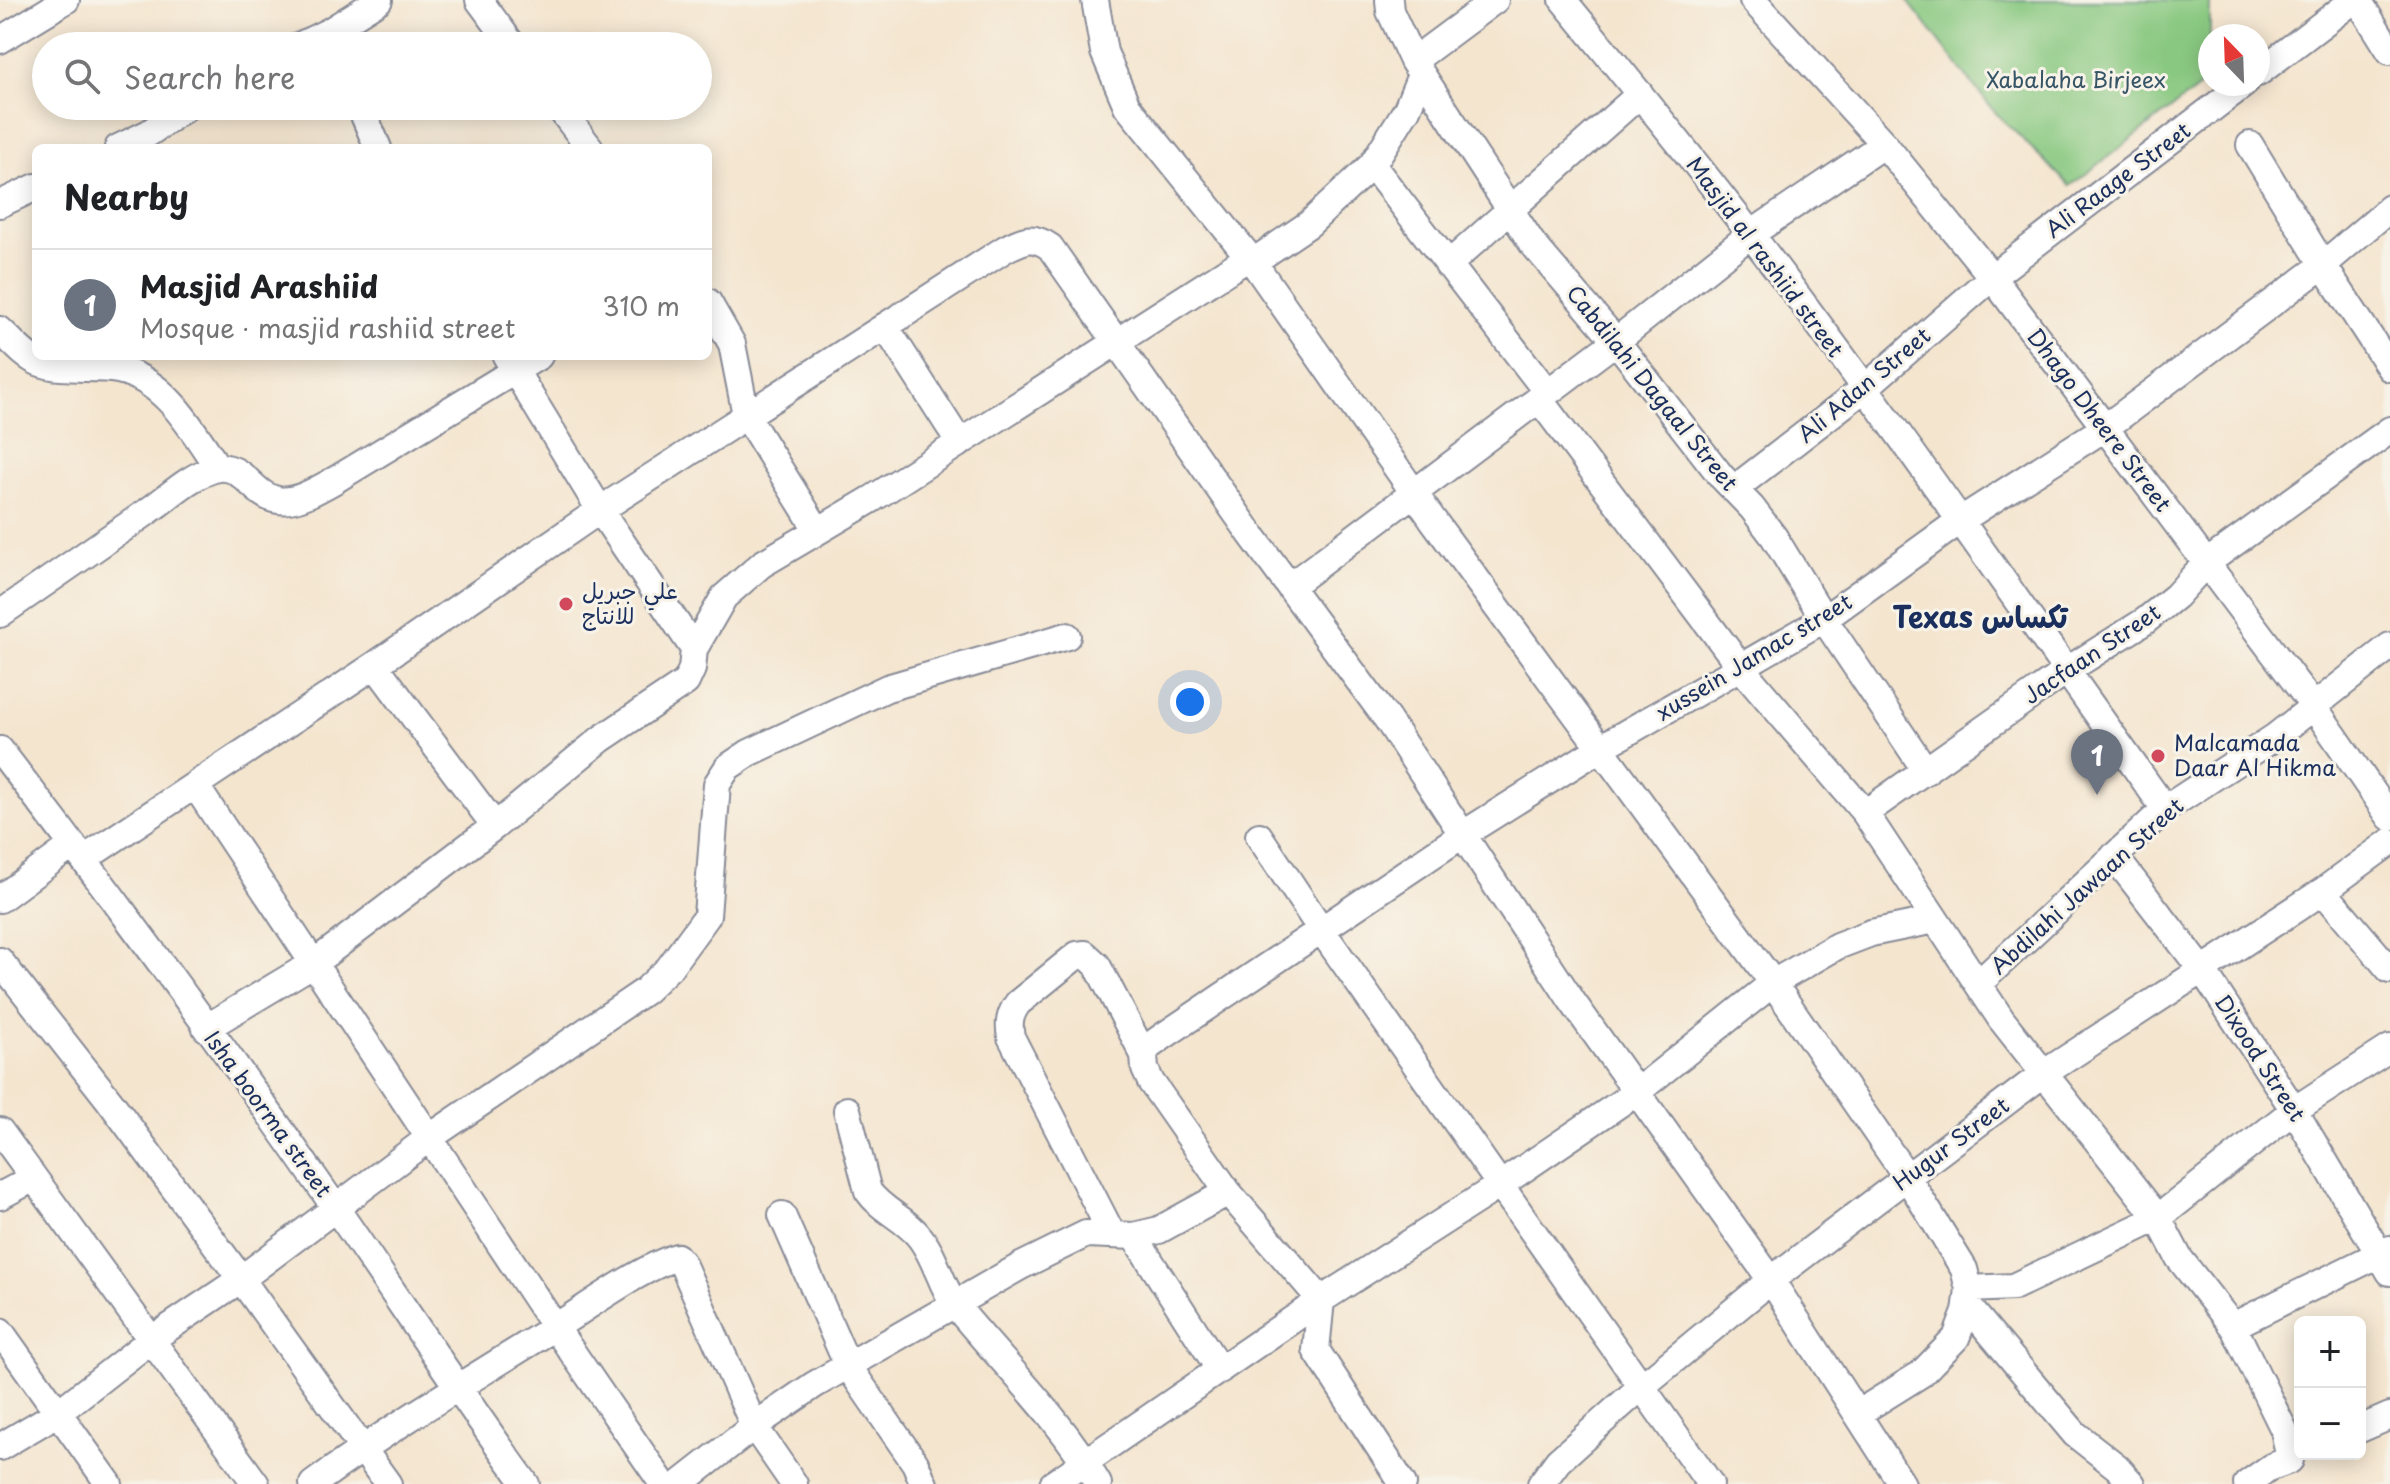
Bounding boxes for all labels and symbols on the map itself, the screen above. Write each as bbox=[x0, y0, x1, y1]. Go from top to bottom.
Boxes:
north arrow bbox=[2198, 24, 2270, 96]
park label: Xabalaha Birjeex bbox=[1986, 62, 2166, 95]
street label: Ali Raage Street bbox=[2037, 113, 2197, 245]
street label: Masjid al rashiid street bbox=[1680, 149, 1853, 363]
street label: Cabdilahi Dagaal Street bbox=[1560, 277, 1747, 497]
street label: Ali Adan Street bbox=[1789, 318, 1937, 449]
street label: Dhago Dheere Street bbox=[2020, 320, 2180, 518]
place label: علي جبريل للانتاج bbox=[582, 573, 678, 631]
street label: xussein Jamac street bbox=[1649, 584, 1858, 727]
district label: Texas تكساس bbox=[1892, 593, 2069, 638]
marker: علي جبريل للانتاج bbox=[557, 595, 575, 613]
street label: Jacfaan Street bbox=[2016, 595, 2166, 711]
your location bbox=[1170, 682, 1210, 722]
place label: Malcamada Daar Al Hikma bbox=[2174, 725, 2336, 783]
pin: 1 bbox=[2071, 729, 2123, 795]
marker: Malcamada Daar Al Hikma bbox=[2149, 747, 2167, 765]
street label: Abdilahi Jawaan Street bbox=[1982, 789, 2190, 981]
street label: Dixood Street bbox=[2208, 987, 2315, 1127]
street label: Isha boorma street bbox=[197, 1023, 341, 1203]
street label: Hugur Street bbox=[1885, 1088, 2015, 1198]

